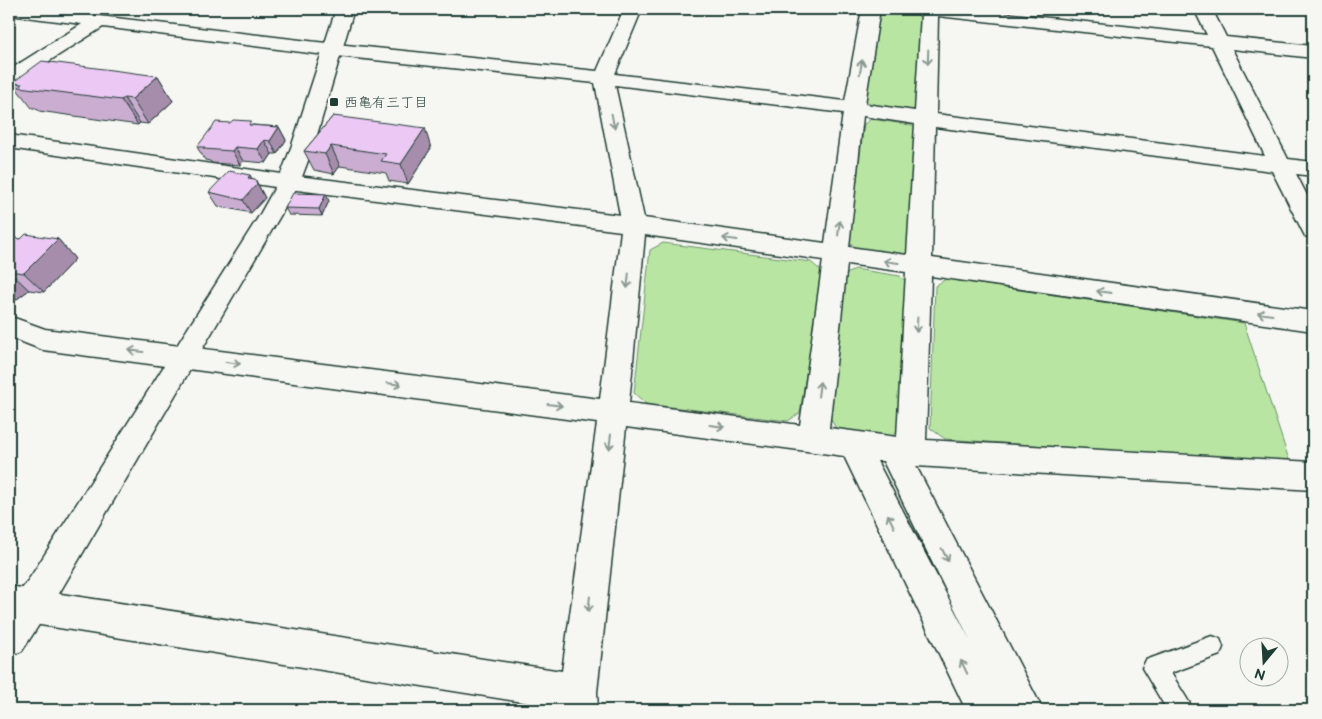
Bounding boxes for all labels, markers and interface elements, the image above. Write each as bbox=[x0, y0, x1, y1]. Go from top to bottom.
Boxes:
one-way arrow bbox=[923, 49, 932, 65]
one-way arrow bbox=[857, 59, 867, 75]
place label: 西亀有三丁目 bbox=[344, 94, 428, 111]
marker: 西亀有三丁目 bbox=[328, 96, 340, 108]
one-way arrow bbox=[608, 112, 618, 128]
one-way arrow bbox=[834, 220, 844, 236]
one-way arrow bbox=[723, 234, 739, 244]
one-way arrow bbox=[883, 257, 899, 267]
one-way arrow bbox=[623, 273, 633, 289]
one-way arrow bbox=[1096, 286, 1112, 296]
one-way arrow bbox=[1257, 309, 1273, 319]
one-way arrow bbox=[912, 316, 922, 332]
one-way arrow bbox=[129, 345, 145, 355]
one-way arrow bbox=[225, 358, 241, 368]
one-way arrow bbox=[386, 379, 402, 389]
one-way arrow bbox=[814, 382, 824, 398]
one-way arrow bbox=[547, 400, 563, 410]
one-way arrow bbox=[708, 421, 724, 431]
one-way arrow bbox=[605, 434, 615, 450]
one-way arrow bbox=[886, 514, 896, 529]
one-way arrow bbox=[941, 547, 950, 562]
one-way arrow bbox=[584, 595, 594, 611]
north arrow bbox=[1240, 636, 1290, 686]
one-way arrow bbox=[959, 659, 969, 674]
text: N bbox=[1253, 664, 1268, 684]

